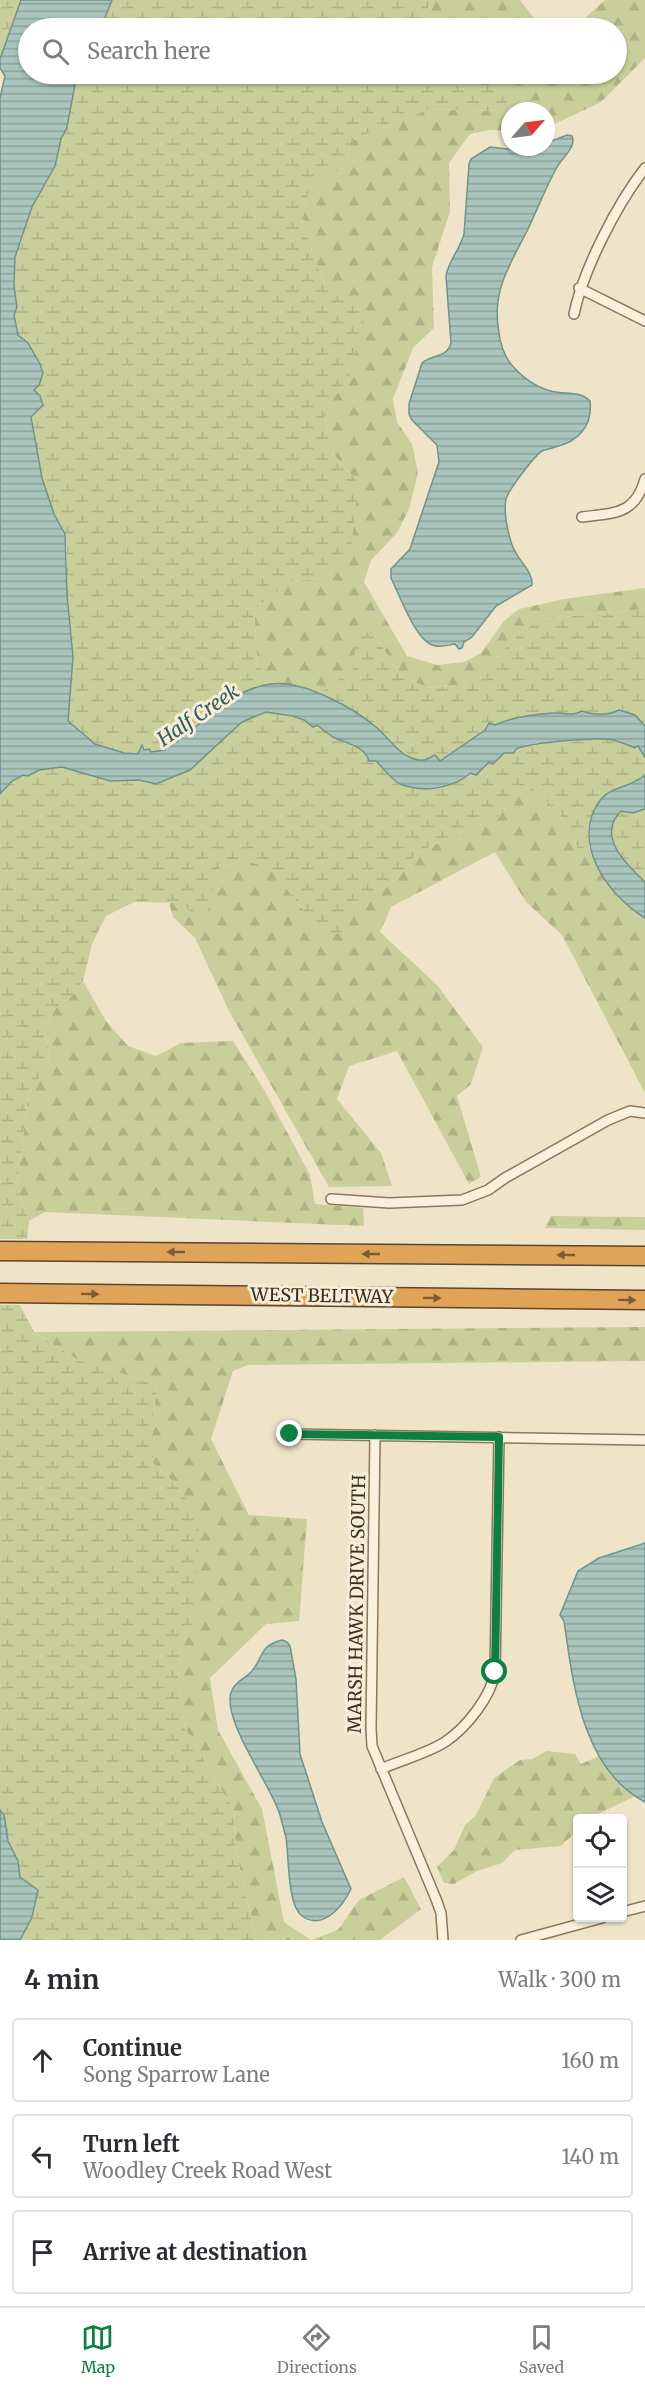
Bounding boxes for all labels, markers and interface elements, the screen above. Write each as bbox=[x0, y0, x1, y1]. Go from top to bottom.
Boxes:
search box bbox=[18, 18, 627, 84]
icon: search bbox=[39, 35, 72, 68]
text: Search here bbox=[87, 37, 210, 65]
north arrow bbox=[501, 102, 555, 156]
water label: Half Creek bbox=[151, 678, 244, 752]
one-way arrow bbox=[166, 1247, 185, 1257]
one-way arrow bbox=[361, 1249, 380, 1259]
one-way arrow bbox=[556, 1251, 575, 1260]
street label: WEST BELTWAY bbox=[250, 1283, 394, 1308]
one-way arrow bbox=[80, 1289, 99, 1299]
one-way arrow bbox=[422, 1293, 441, 1303]
one-way arrow bbox=[617, 1295, 636, 1305]
route end bbox=[276, 1420, 302, 1446]
street label: MARSH HAWK DRIVE SOUTH bbox=[343, 1474, 370, 1734]
route start bbox=[481, 1658, 507, 1684]
map controls bbox=[573, 1814, 627, 1922]
button: locate bbox=[573, 1814, 627, 1868]
button: layers bbox=[573, 1868, 627, 1922]
text: 4 min bbox=[24, 1963, 99, 1996]
text: Walk · 300 m bbox=[499, 1967, 621, 1992]
text: Continue bbox=[83, 2034, 182, 2062]
icon: ahead bbox=[26, 2044, 59, 2077]
text: 160 m bbox=[561, 2048, 619, 2073]
text: Song Sparrow Lane bbox=[83, 2062, 270, 2087]
text: Turn left bbox=[83, 2130, 180, 2158]
icon: left bbox=[26, 2140, 59, 2173]
text: 140 m bbox=[562, 2144, 619, 2169]
text: Woodley Creek Road West bbox=[83, 2158, 332, 2183]
icon: arrive bbox=[26, 2236, 59, 2269]
text: Arrive at destination bbox=[83, 2238, 307, 2266]
tab: Map bbox=[81, 2321, 115, 2377]
tab: Directions bbox=[277, 2321, 357, 2377]
tab: Saved bbox=[519, 2321, 564, 2377]

